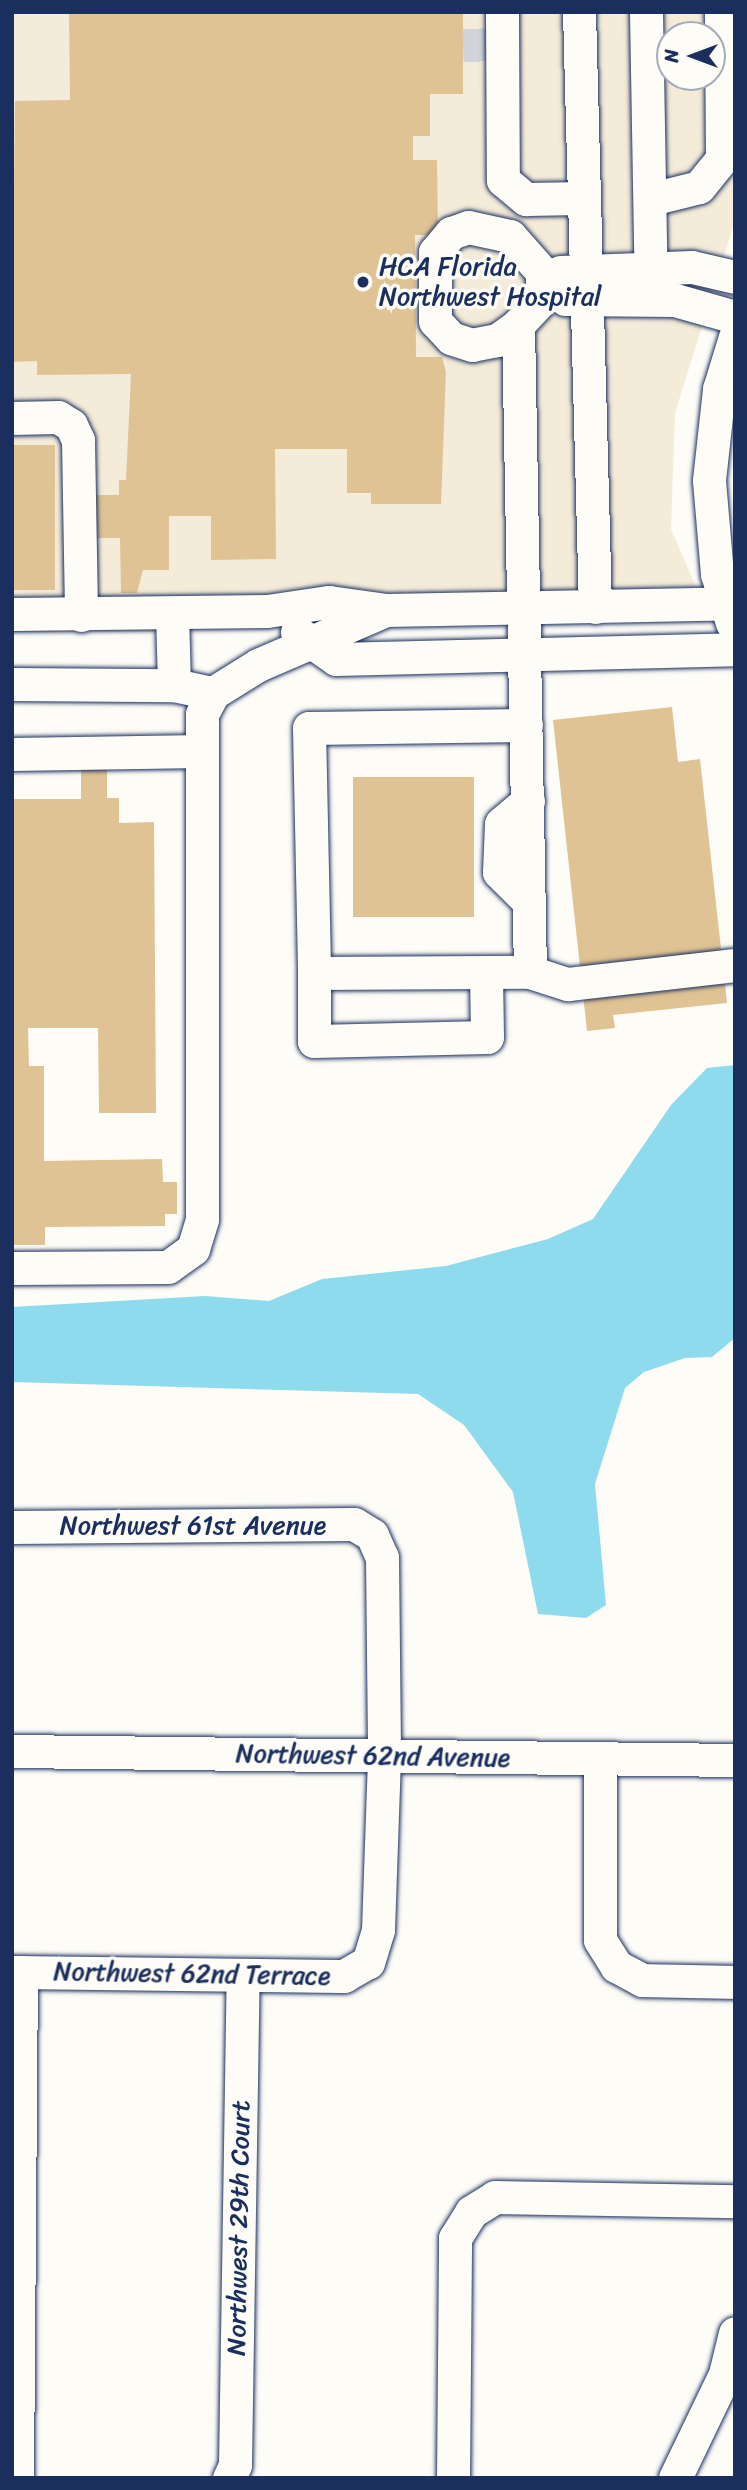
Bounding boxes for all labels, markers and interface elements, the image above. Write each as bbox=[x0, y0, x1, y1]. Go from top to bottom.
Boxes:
north arrow bbox=[656, 21, 726, 91]
text: N bbox=[655, 49, 688, 63]
place label: HCA Florida Northwest Hospital bbox=[379, 251, 602, 312]
marker: HCA Florida Northwest Hospital bbox=[353, 272, 373, 292]
street label: Northwest 61st Avenue bbox=[60, 1510, 326, 1542]
street label: Northwest 62nd Avenue bbox=[235, 1738, 511, 1774]
street label: Northwest 62nd Terrace bbox=[53, 1956, 331, 1992]
street label: Northwest 29th Court bbox=[221, 2100, 257, 2356]

